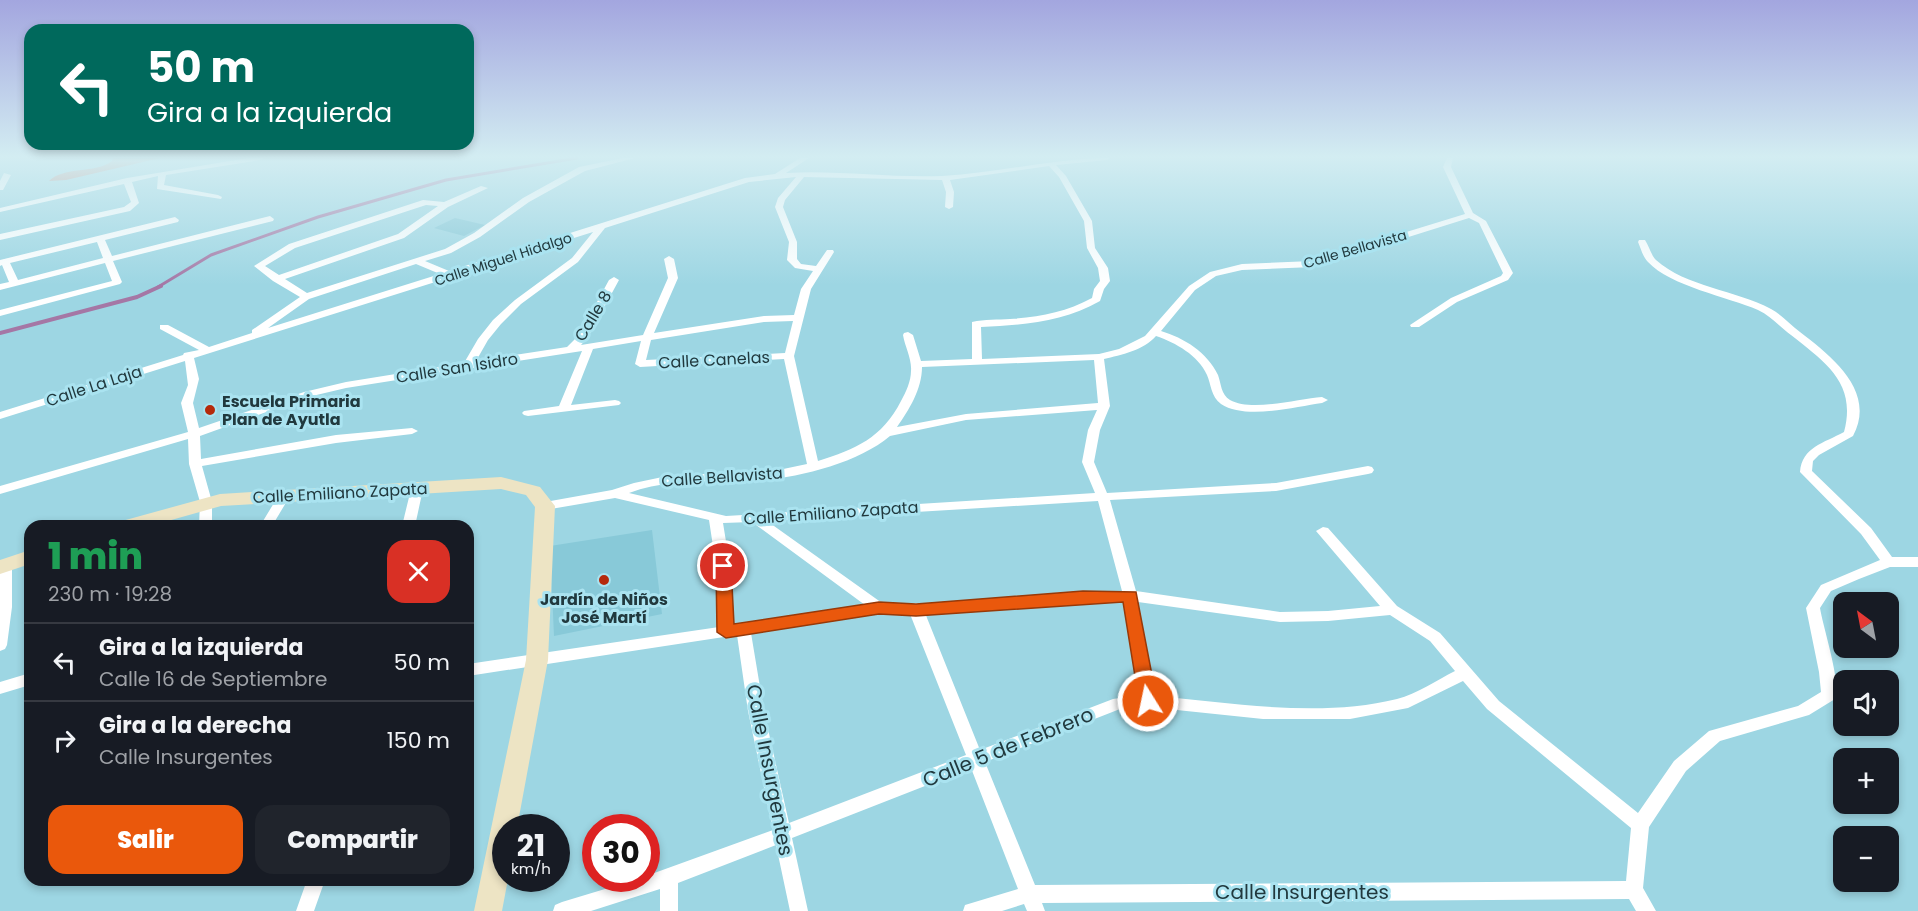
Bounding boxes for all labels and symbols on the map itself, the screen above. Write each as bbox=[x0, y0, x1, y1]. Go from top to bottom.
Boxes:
street label: Calle Bellavista bbox=[1301, 225, 1409, 273]
street label: Calle Miguel Hidalgo bbox=[432, 227, 574, 291]
street label: Calle 8 bbox=[569, 286, 617, 346]
street label: Calle Canelas bbox=[658, 346, 770, 374]
street label: Calle San Isidro bbox=[394, 347, 520, 389]
street label: Calle La Laja bbox=[43, 360, 145, 412]
place label: Escuela Primaria Plan de Ayutla bbox=[222, 390, 361, 431]
marker: Escuela Primaria Plan de Ayutla bbox=[203, 403, 217, 417]
street label: Calle Bellavista bbox=[661, 461, 783, 493]
street label: Calle Emiliano Zapata bbox=[252, 477, 428, 509]
street label: Calle Emiliano Zapata bbox=[743, 495, 919, 531]
pin bbox=[697, 540, 748, 591]
marker: Jardín de Niños José Martí bbox=[597, 573, 611, 587]
place label: Jardín de Niños José Martí bbox=[540, 588, 668, 629]
north arrow bbox=[1833, 592, 1899, 658]
position arrow bbox=[1116, 669, 1180, 733]
street label: Calle Insurgentes bbox=[740, 682, 800, 858]
street label: Calle 5 de Febrero bbox=[918, 700, 1098, 794]
speed limit sign: 30 bbox=[582, 814, 660, 892]
street label: Calle Insurgentes bbox=[1215, 878, 1389, 906]

